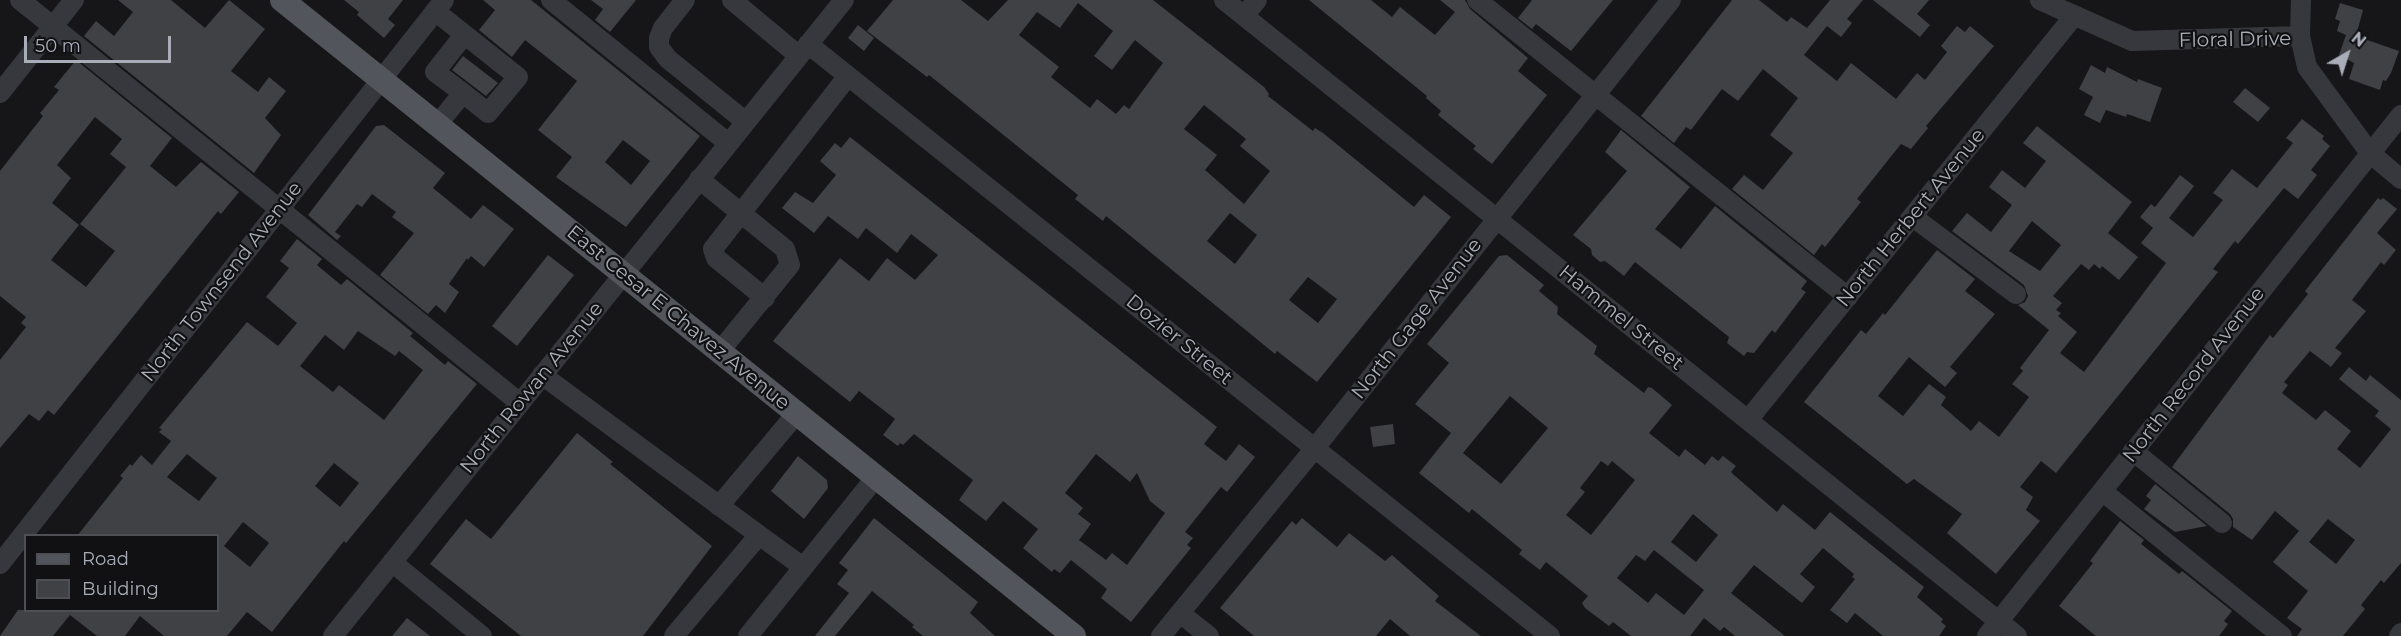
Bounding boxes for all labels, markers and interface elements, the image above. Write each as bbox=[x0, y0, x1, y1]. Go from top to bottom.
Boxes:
scale bar bbox=[27, 24, 174, 62]
north arrow bbox=[2317, 24, 2377, 84]
street label: Floral Drive bbox=[2179, 27, 2291, 53]
text: N bbox=[2348, 28, 2370, 51]
text: 50 m bbox=[35, 35, 81, 57]
street label: North Herbert Avenue bbox=[1832, 124, 1990, 312]
street label: North Townsend Avenue bbox=[136, 177, 308, 387]
street label: East Cesar E Chavez Avenue bbox=[562, 221, 794, 415]
street label: North Gage Avenue bbox=[1347, 234, 1487, 404]
street label: Hammel Street bbox=[1554, 260, 1688, 376]
street label: North Record Avenue bbox=[2118, 282, 2270, 468]
street label: Dozier Street bbox=[1121, 290, 1237, 390]
street label: North Rowan Avenue bbox=[455, 297, 609, 479]
legend bbox=[24, 534, 219, 612]
text: Road bbox=[82, 548, 129, 570]
text: Building bbox=[82, 578, 159, 600]

